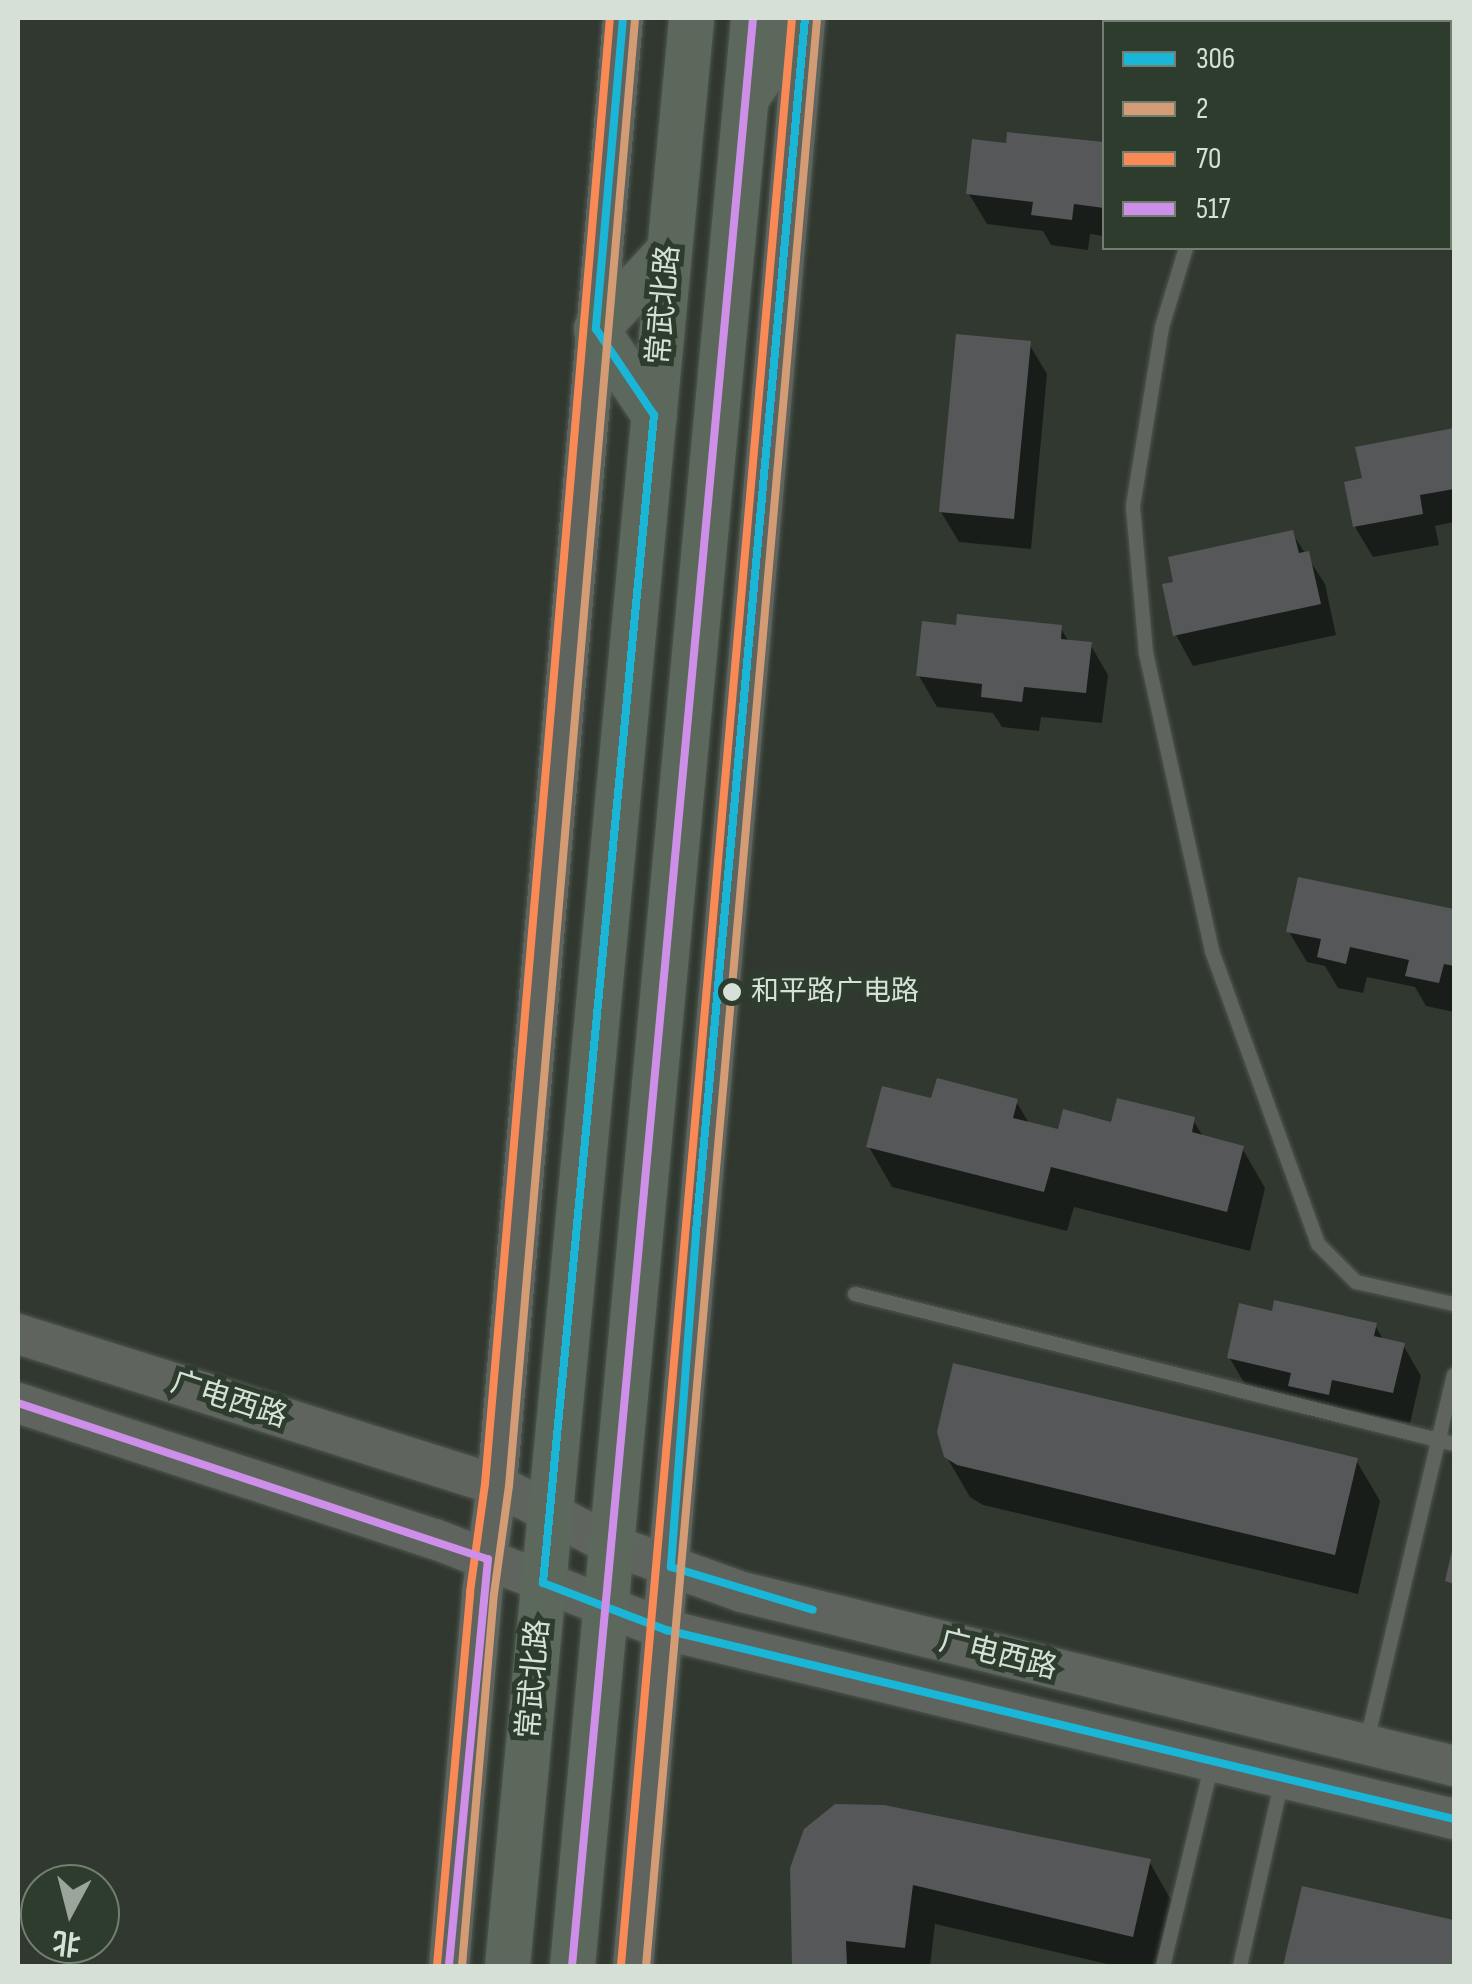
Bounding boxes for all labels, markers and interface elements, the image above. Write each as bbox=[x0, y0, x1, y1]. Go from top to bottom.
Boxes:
legend bbox=[1102, 20, 1452, 250]
text: 306 bbox=[1196, 41, 1235, 77]
text: 2 bbox=[1196, 91, 1208, 127]
text: 70 bbox=[1196, 141, 1221, 177]
text: 517 bbox=[1196, 191, 1230, 227]
street label: 常武北路 bbox=[641, 244, 687, 366]
place label: 和平路广电路 bbox=[751, 975, 919, 1009]
marker: 和平路广电路 bbox=[722, 982, 742, 1002]
street label: 广电西路 bbox=[166, 1364, 292, 1436]
street label: 常武北路 bbox=[511, 1618, 557, 1740]
street label: 广电西路 bbox=[935, 1623, 1061, 1687]
north arrow bbox=[20, 1864, 120, 1964]
text: 北 bbox=[51, 1924, 82, 1960]

